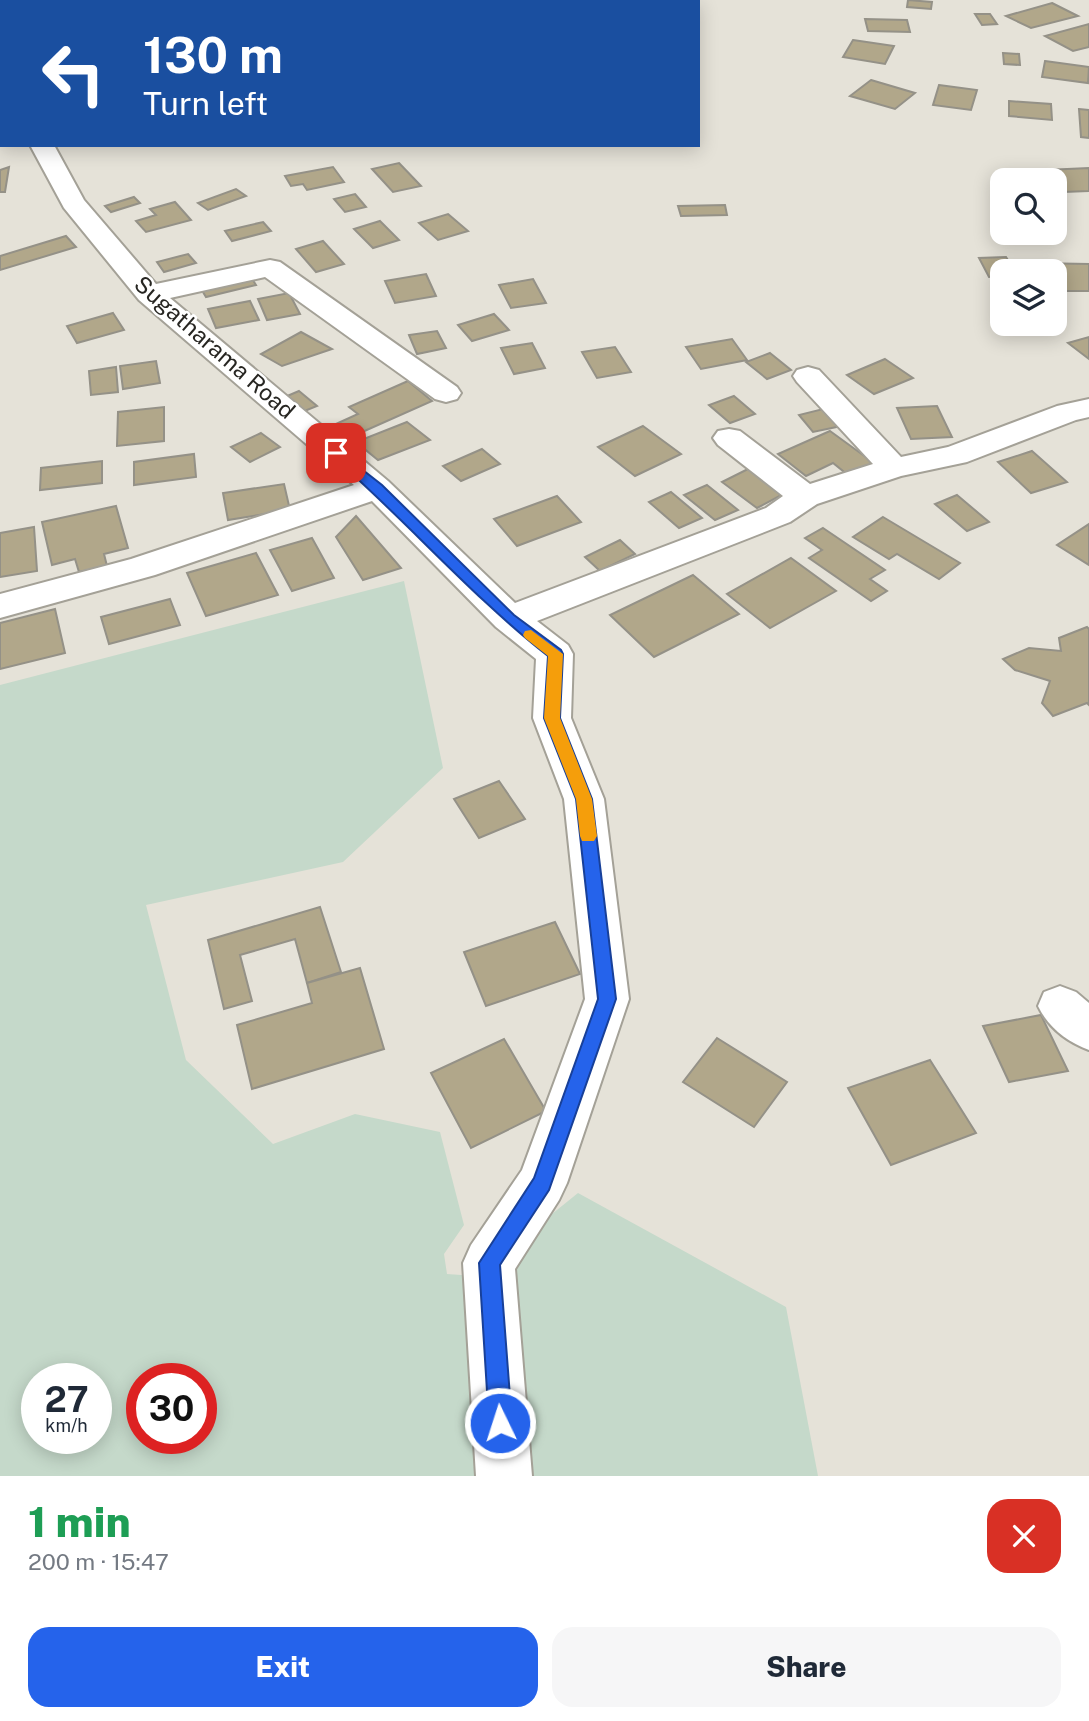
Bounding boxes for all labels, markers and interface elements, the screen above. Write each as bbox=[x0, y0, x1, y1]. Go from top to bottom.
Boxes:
text: 130 m bbox=[143, 26, 283, 84]
icon: left bbox=[28, 28, 119, 119]
text: Turn left bbox=[143, 85, 268, 122]
map controls bbox=[990, 168, 1067, 336]
button: search bbox=[990, 168, 1067, 245]
button: layers bbox=[990, 259, 1067, 336]
street label: Sugatharama Road bbox=[129, 270, 301, 424]
pin bbox=[306, 423, 366, 483]
icon: arrive bbox=[317, 434, 355, 472]
speed limit sign: 30 bbox=[126, 1363, 217, 1454]
text: 27 bbox=[44, 1379, 89, 1420]
position arrow bbox=[463, 1386, 537, 1460]
text: km/h bbox=[45, 1415, 88, 1436]
text: 1 min bbox=[28, 1497, 131, 1546]
button: close bbox=[987, 1499, 1061, 1573]
text: 200 m · 15:47 bbox=[28, 1548, 169, 1575]
button: Exit bbox=[28, 1627, 538, 1707]
button: Share bbox=[552, 1627, 1061, 1707]

